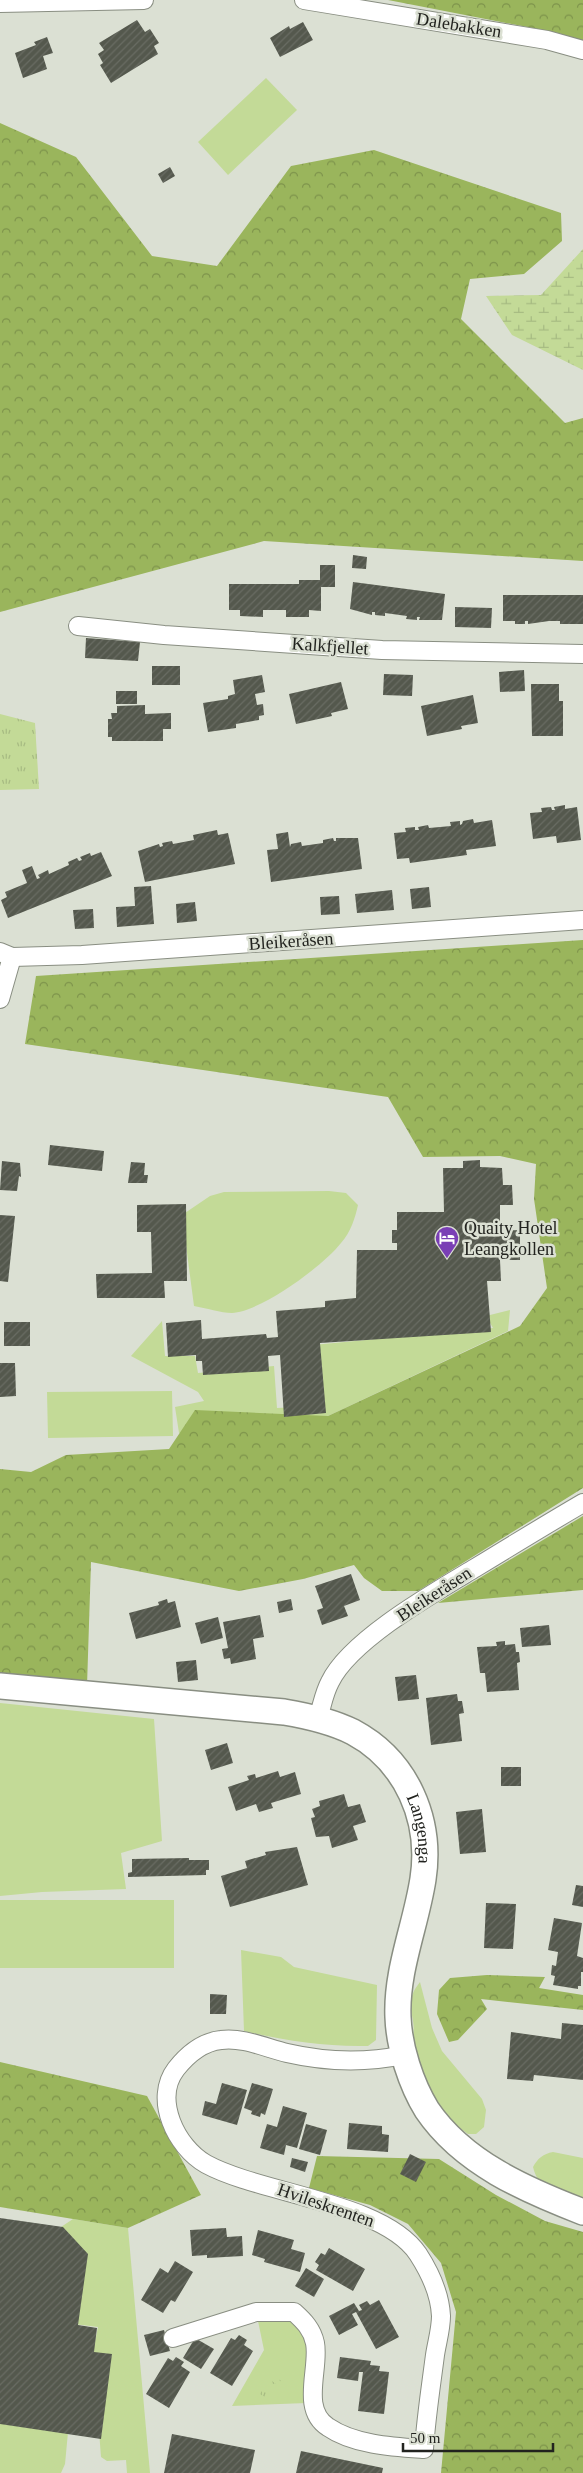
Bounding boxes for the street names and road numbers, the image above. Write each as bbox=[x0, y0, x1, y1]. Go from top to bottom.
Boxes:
street label: Dalebakken bbox=[415, 8, 503, 42]
street label: Kalkfjellet bbox=[291, 633, 369, 659]
street label: Bleikeråsen bbox=[248, 928, 334, 954]
street label: Bleikeråsen bbox=[393, 1562, 475, 1626]
street label: Langenga bbox=[403, 1791, 435, 1864]
street label: Hvileskrenten bbox=[275, 2179, 377, 2231]

